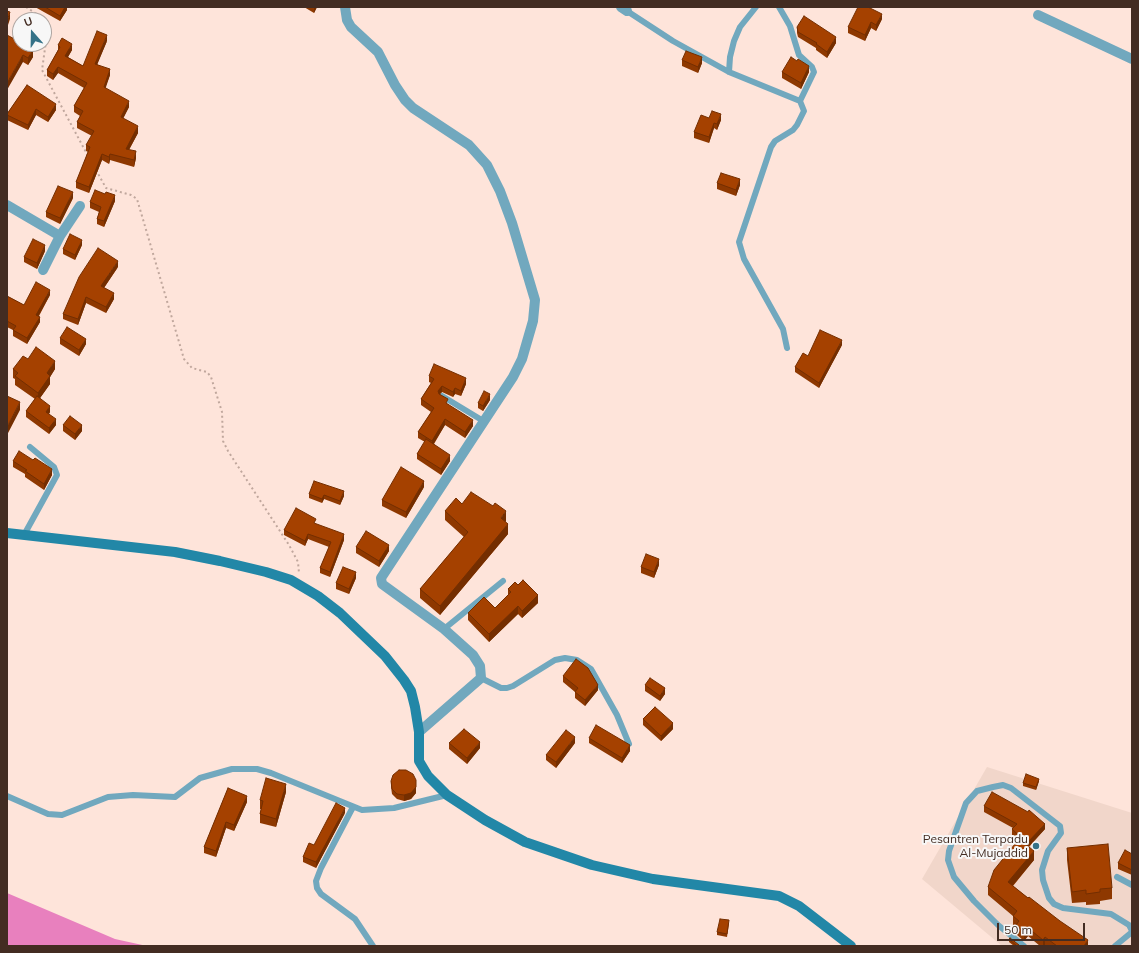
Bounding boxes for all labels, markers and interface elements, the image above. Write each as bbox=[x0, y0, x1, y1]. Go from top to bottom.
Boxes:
north arrow bbox=[12, 12, 52, 52]
text: U bbox=[22, 14, 34, 30]
place label: Pesantren Terpadu Al-Mujaddid bbox=[923, 832, 1028, 860]
marker: Pesantren Terpadu Al-Mujaddid bbox=[1031, 841, 1041, 851]
scale bar bbox=[999, 915, 1087, 941]
text: 50 m bbox=[1004, 922, 1032, 937]

